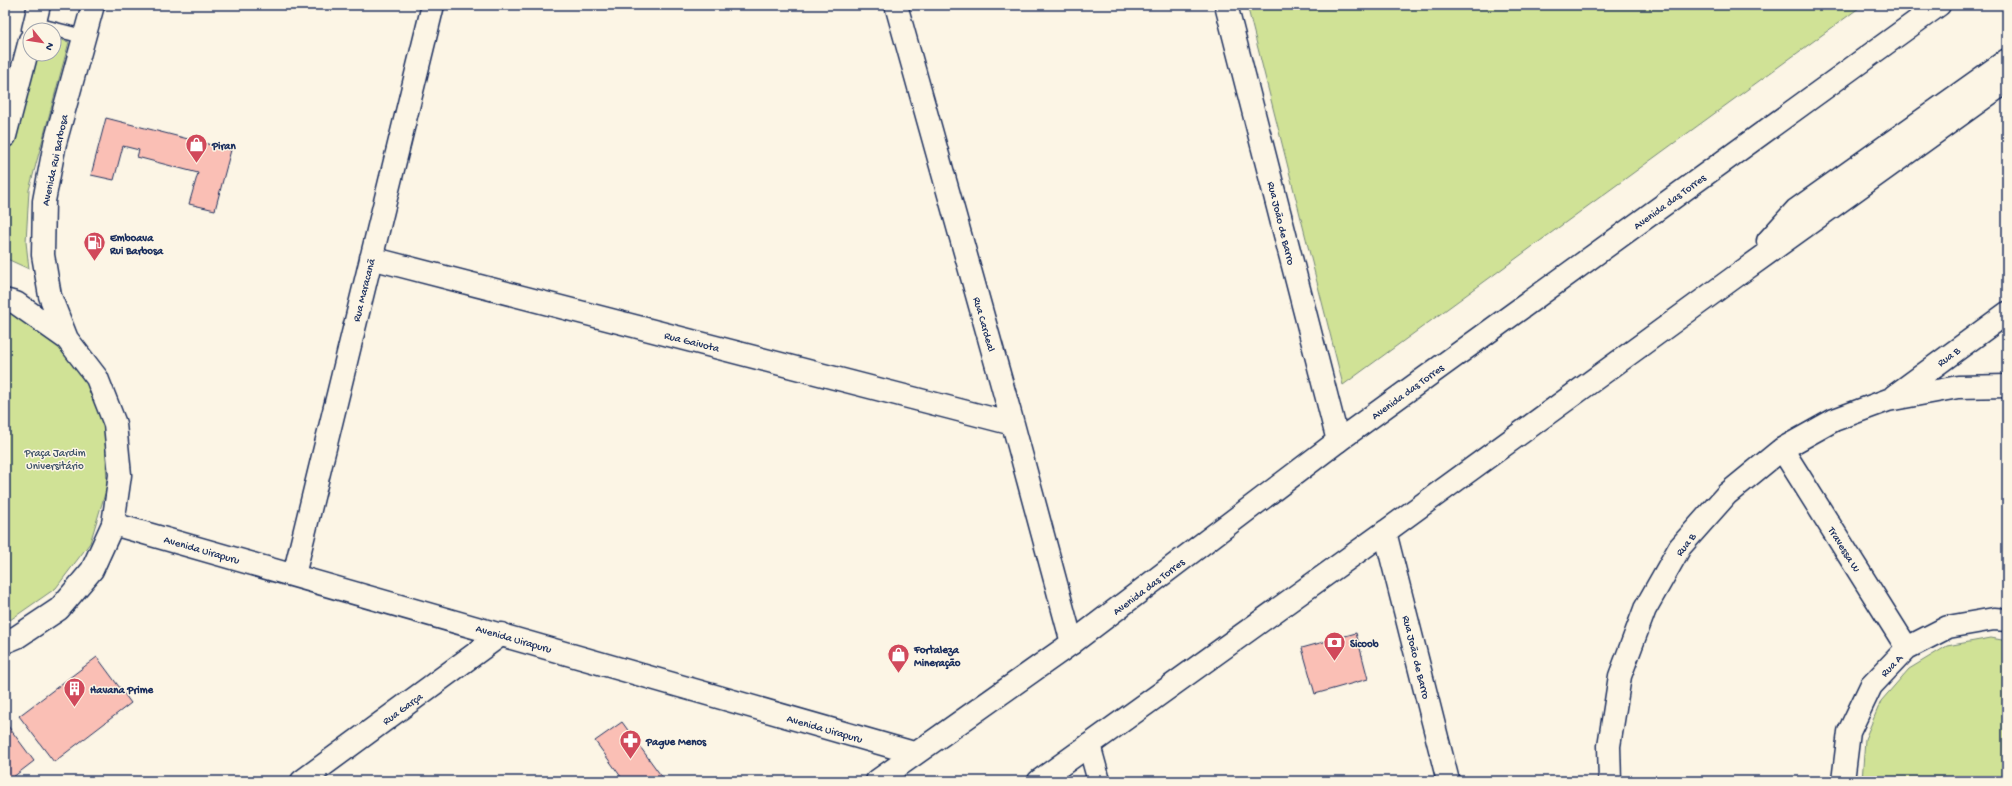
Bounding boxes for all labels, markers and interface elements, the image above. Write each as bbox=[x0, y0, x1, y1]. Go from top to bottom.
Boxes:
north arrow bbox=[22, 22, 62, 62]
text: N bbox=[42, 40, 56, 52]
street label: Avenida Rui Barbosa bbox=[40, 113, 72, 207]
shop icon: Piran bbox=[184, 132, 210, 165]
place label: Piran bbox=[211, 141, 236, 153]
street label: Avenida das Torres bbox=[1632, 172, 1709, 233]
street label: Rua João de Barro bbox=[1264, 181, 1296, 267]
fuel station icon: Emboava Rui Barbosa bbox=[81, 230, 107, 263]
place label: Emboava Rui Barbosa bbox=[109, 233, 164, 258]
street label: Rua Maracanã bbox=[351, 257, 379, 323]
street label: Rua Cardeal bbox=[970, 296, 997, 354]
street label: Rua Gaivota bbox=[663, 330, 721, 356]
street label: Rua B bbox=[1935, 345, 1963, 370]
street label: Avenida das Torres bbox=[1370, 362, 1447, 423]
park label: Praça Jardim Universitário bbox=[24, 448, 86, 473]
street label: Travessa W bbox=[1824, 524, 1862, 575]
street label: Rua B bbox=[1674, 531, 1699, 559]
street label: Avenida Uirapuru bbox=[162, 534, 241, 567]
street label: Avenida das Torres bbox=[1111, 556, 1188, 618]
street label: Rua João de Barro bbox=[1399, 615, 1431, 701]
street label: Avenida Uirapuru bbox=[474, 623, 553, 656]
bank icon: Sicoob bbox=[1322, 630, 1348, 663]
place label: Sicoob bbox=[1350, 639, 1379, 651]
shop icon: Fortaleza Mineração bbox=[885, 642, 911, 675]
place label: Fortaleza Mineração bbox=[913, 644, 961, 670]
street label: Rua A bbox=[1879, 652, 1906, 680]
building icon: Havana Prime bbox=[62, 676, 88, 709]
place label: Havana Prime bbox=[90, 685, 154, 697]
street label: Rua Garça bbox=[381, 691, 426, 728]
street label: Avenida Uirapuru bbox=[785, 713, 864, 746]
pharmacy icon: Pague Menos bbox=[617, 728, 643, 761]
place label: Pague Menos bbox=[645, 737, 707, 750]

